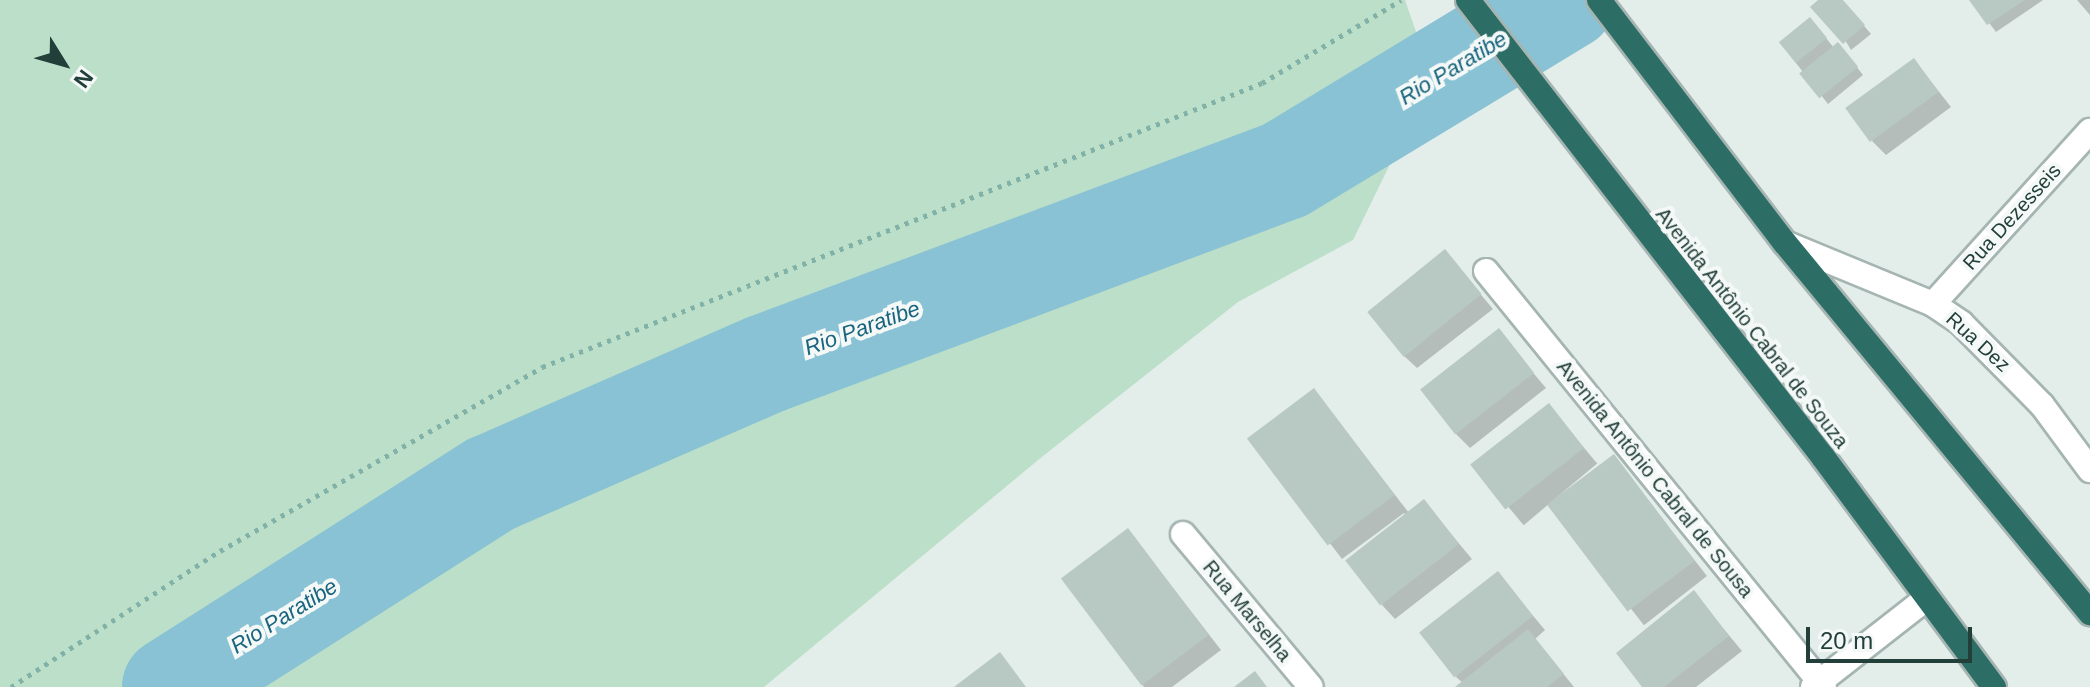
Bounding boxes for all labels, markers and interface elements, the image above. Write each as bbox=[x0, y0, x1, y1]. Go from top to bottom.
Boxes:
north arrow bbox=[24, 24, 104, 104]
water label: Rio Paratibe bbox=[1394, 26, 1512, 110]
text: N bbox=[69, 65, 98, 93]
street label: Rua Dezesseis bbox=[1958, 159, 2066, 275]
street label: Avenida Antônio Cabral de Souza bbox=[1650, 202, 1854, 454]
water label: Rio Paratibe bbox=[801, 295, 923, 361]
street label: Rua Dez bbox=[1941, 307, 2015, 377]
street label: Avenida Antônio Cabral de Sousa bbox=[1551, 355, 1759, 603]
street label: Rua Marselha bbox=[1198, 556, 1296, 666]
water label: Rio Paratibe bbox=[226, 573, 342, 659]
scale bar bbox=[1810, 611, 1976, 661]
text: 20 m bbox=[1820, 627, 1873, 654]

